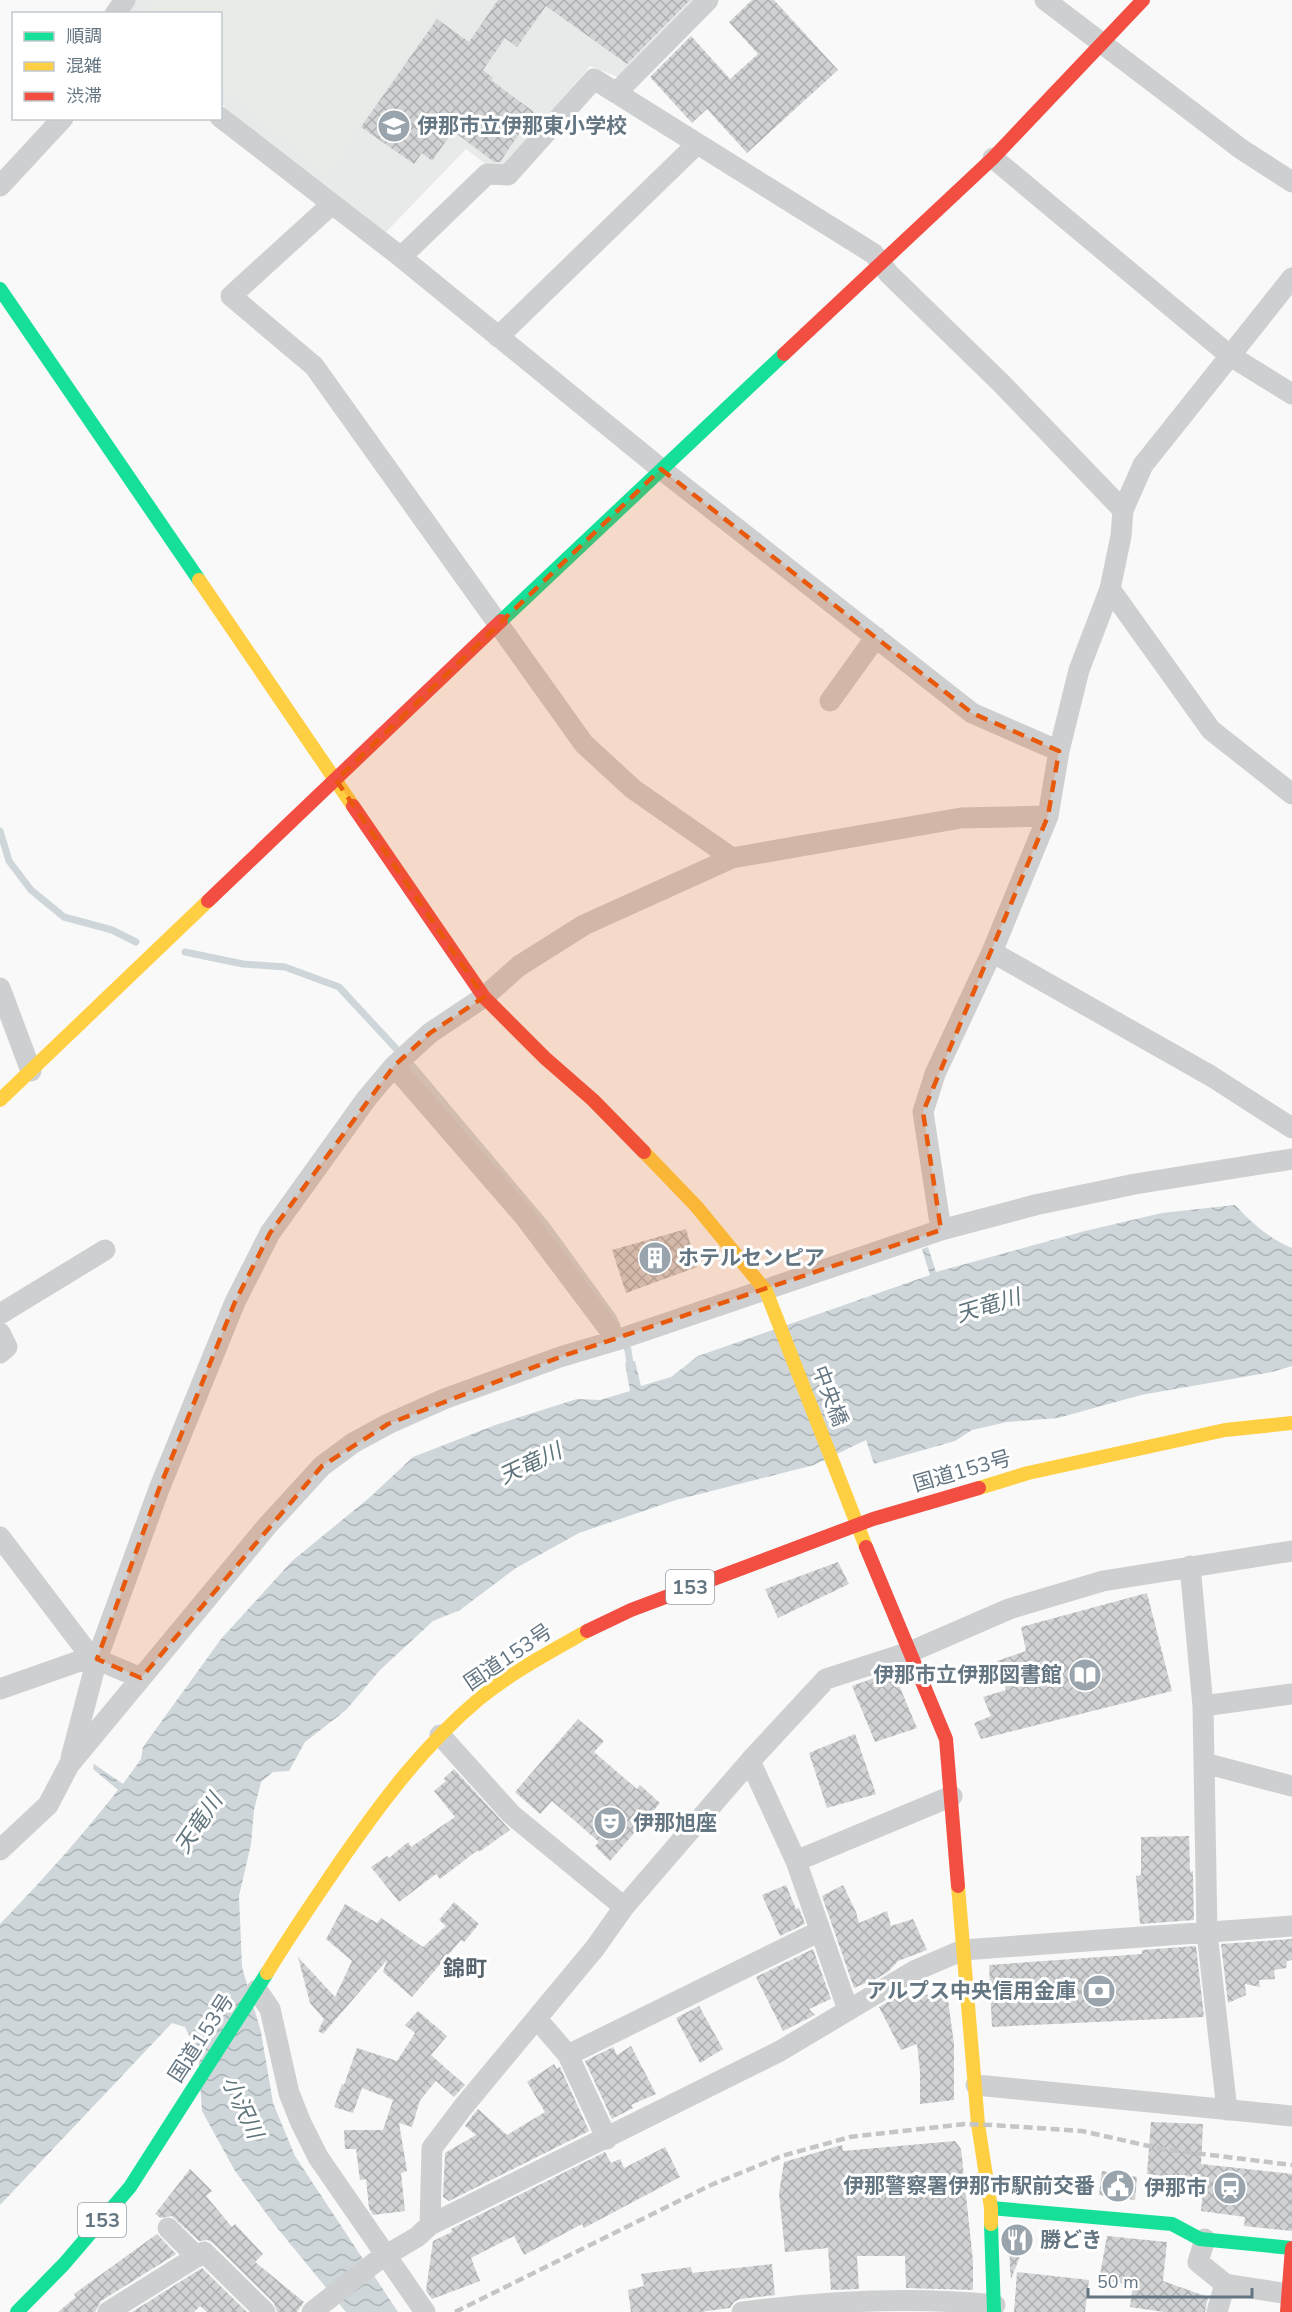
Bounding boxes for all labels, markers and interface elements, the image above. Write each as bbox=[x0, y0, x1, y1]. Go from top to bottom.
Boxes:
legend bbox=[12, 12, 222, 120]
text: 順調 bbox=[66, 24, 102, 48]
text: 混雑 bbox=[66, 54, 102, 78]
text: 渋滞 bbox=[66, 84, 102, 108]
school or university icon: 伊那市立伊那東小学校 bbox=[376, 108, 412, 144]
place label: 伊那市立伊那東小学校 bbox=[417, 112, 627, 140]
building icon: ホテルセンピア bbox=[637, 1240, 673, 1276]
place label: ホテルセンピア bbox=[678, 1244, 825, 1272]
water label: 天竜川 bbox=[952, 1281, 1026, 1330]
street label: 中央橋 bbox=[806, 1362, 854, 1430]
water label: 天竜川 bbox=[494, 1436, 568, 1491]
street label: 国道153号 bbox=[910, 1444, 1014, 1498]
road number: 153 bbox=[666, 1570, 714, 1604]
street label: 国道153号 bbox=[458, 1617, 558, 1697]
library icon: 伊那市立伊那図書館 bbox=[1067, 1657, 1103, 1693]
place label: 伊那市立伊那図書館 bbox=[873, 1661, 1062, 1689]
water label: 天竜川 bbox=[168, 1786, 231, 1859]
theatre icon: 伊那旭座 bbox=[592, 1805, 628, 1841]
place label: 伊那旭座 bbox=[633, 1809, 717, 1837]
district label: 錦町 bbox=[443, 1954, 487, 1984]
bank icon: アルプス中央信用金庫 bbox=[1081, 1973, 1117, 2009]
place label: アルプス中央信用金庫 bbox=[866, 1977, 1076, 2005]
street label: 国道153号 bbox=[162, 1988, 240, 2088]
water label: 小沢川 bbox=[215, 2071, 270, 2145]
public building icon: 伊那警察署伊那市駅前交番 bbox=[1100, 2168, 1136, 2204]
station icon: 伊那市 bbox=[1212, 2170, 1248, 2206]
place label: 伊那警察署伊那市駅前交番 bbox=[843, 2172, 1095, 2200]
place label: 伊那市 bbox=[1144, 2174, 1207, 2202]
road number: 153 bbox=[78, 2203, 126, 2237]
restaurant icon: 勝どき bbox=[999, 2222, 1035, 2258]
place label: 勝どき bbox=[1040, 2226, 1102, 2254]
scale bar bbox=[1088, 2261, 1252, 2299]
text: 50 m bbox=[1097, 2270, 1139, 2294]

